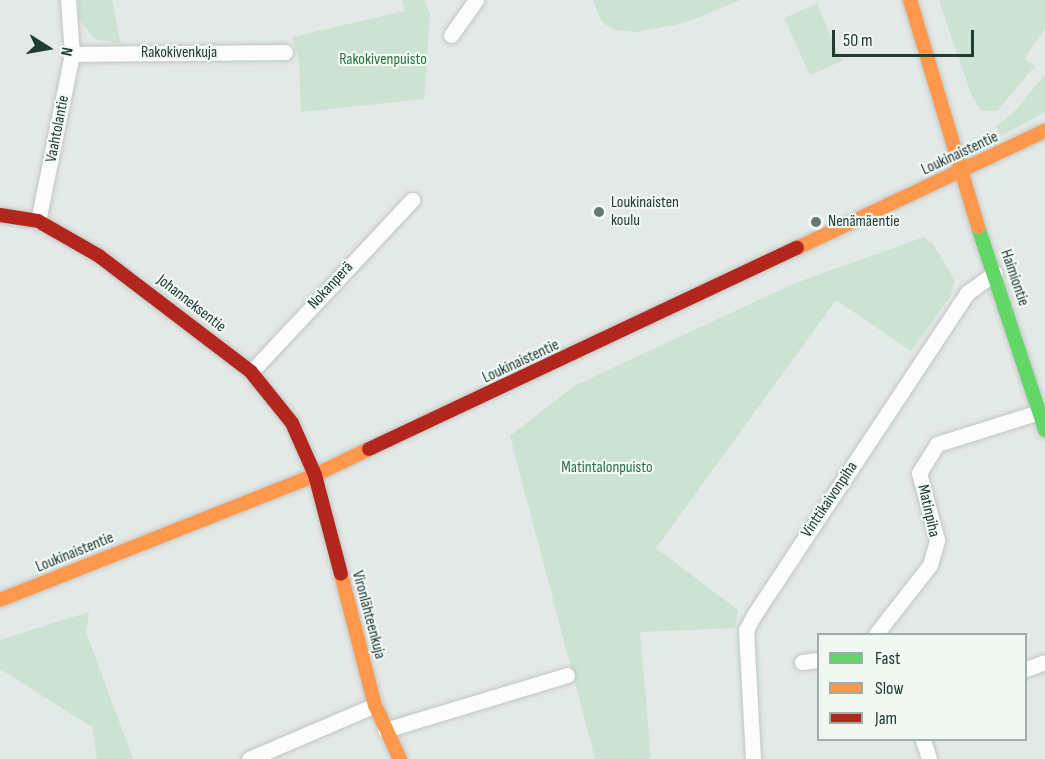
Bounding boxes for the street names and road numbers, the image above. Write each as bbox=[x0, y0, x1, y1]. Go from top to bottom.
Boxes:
street label: Rakokivenkuja bbox=[141, 43, 217, 63]
street label: Vaahtolantie bbox=[42, 94, 74, 164]
street label: Loukinaistentie bbox=[919, 128, 1001, 180]
street label: Haimiontie bbox=[995, 247, 1033, 309]
street label: Nokanperä bbox=[304, 258, 358, 314]
street label: Johanneksentie bbox=[153, 271, 229, 337]
street label: Loukinaistentie bbox=[480, 336, 562, 388]
street label: Vinttikaivonpiha bbox=[798, 458, 862, 542]
street label: Matinpiha bbox=[913, 483, 943, 539]
street label: Loukinaistentie bbox=[33, 529, 117, 577]
street label: Vironlähteenkuja bbox=[347, 569, 389, 661]

